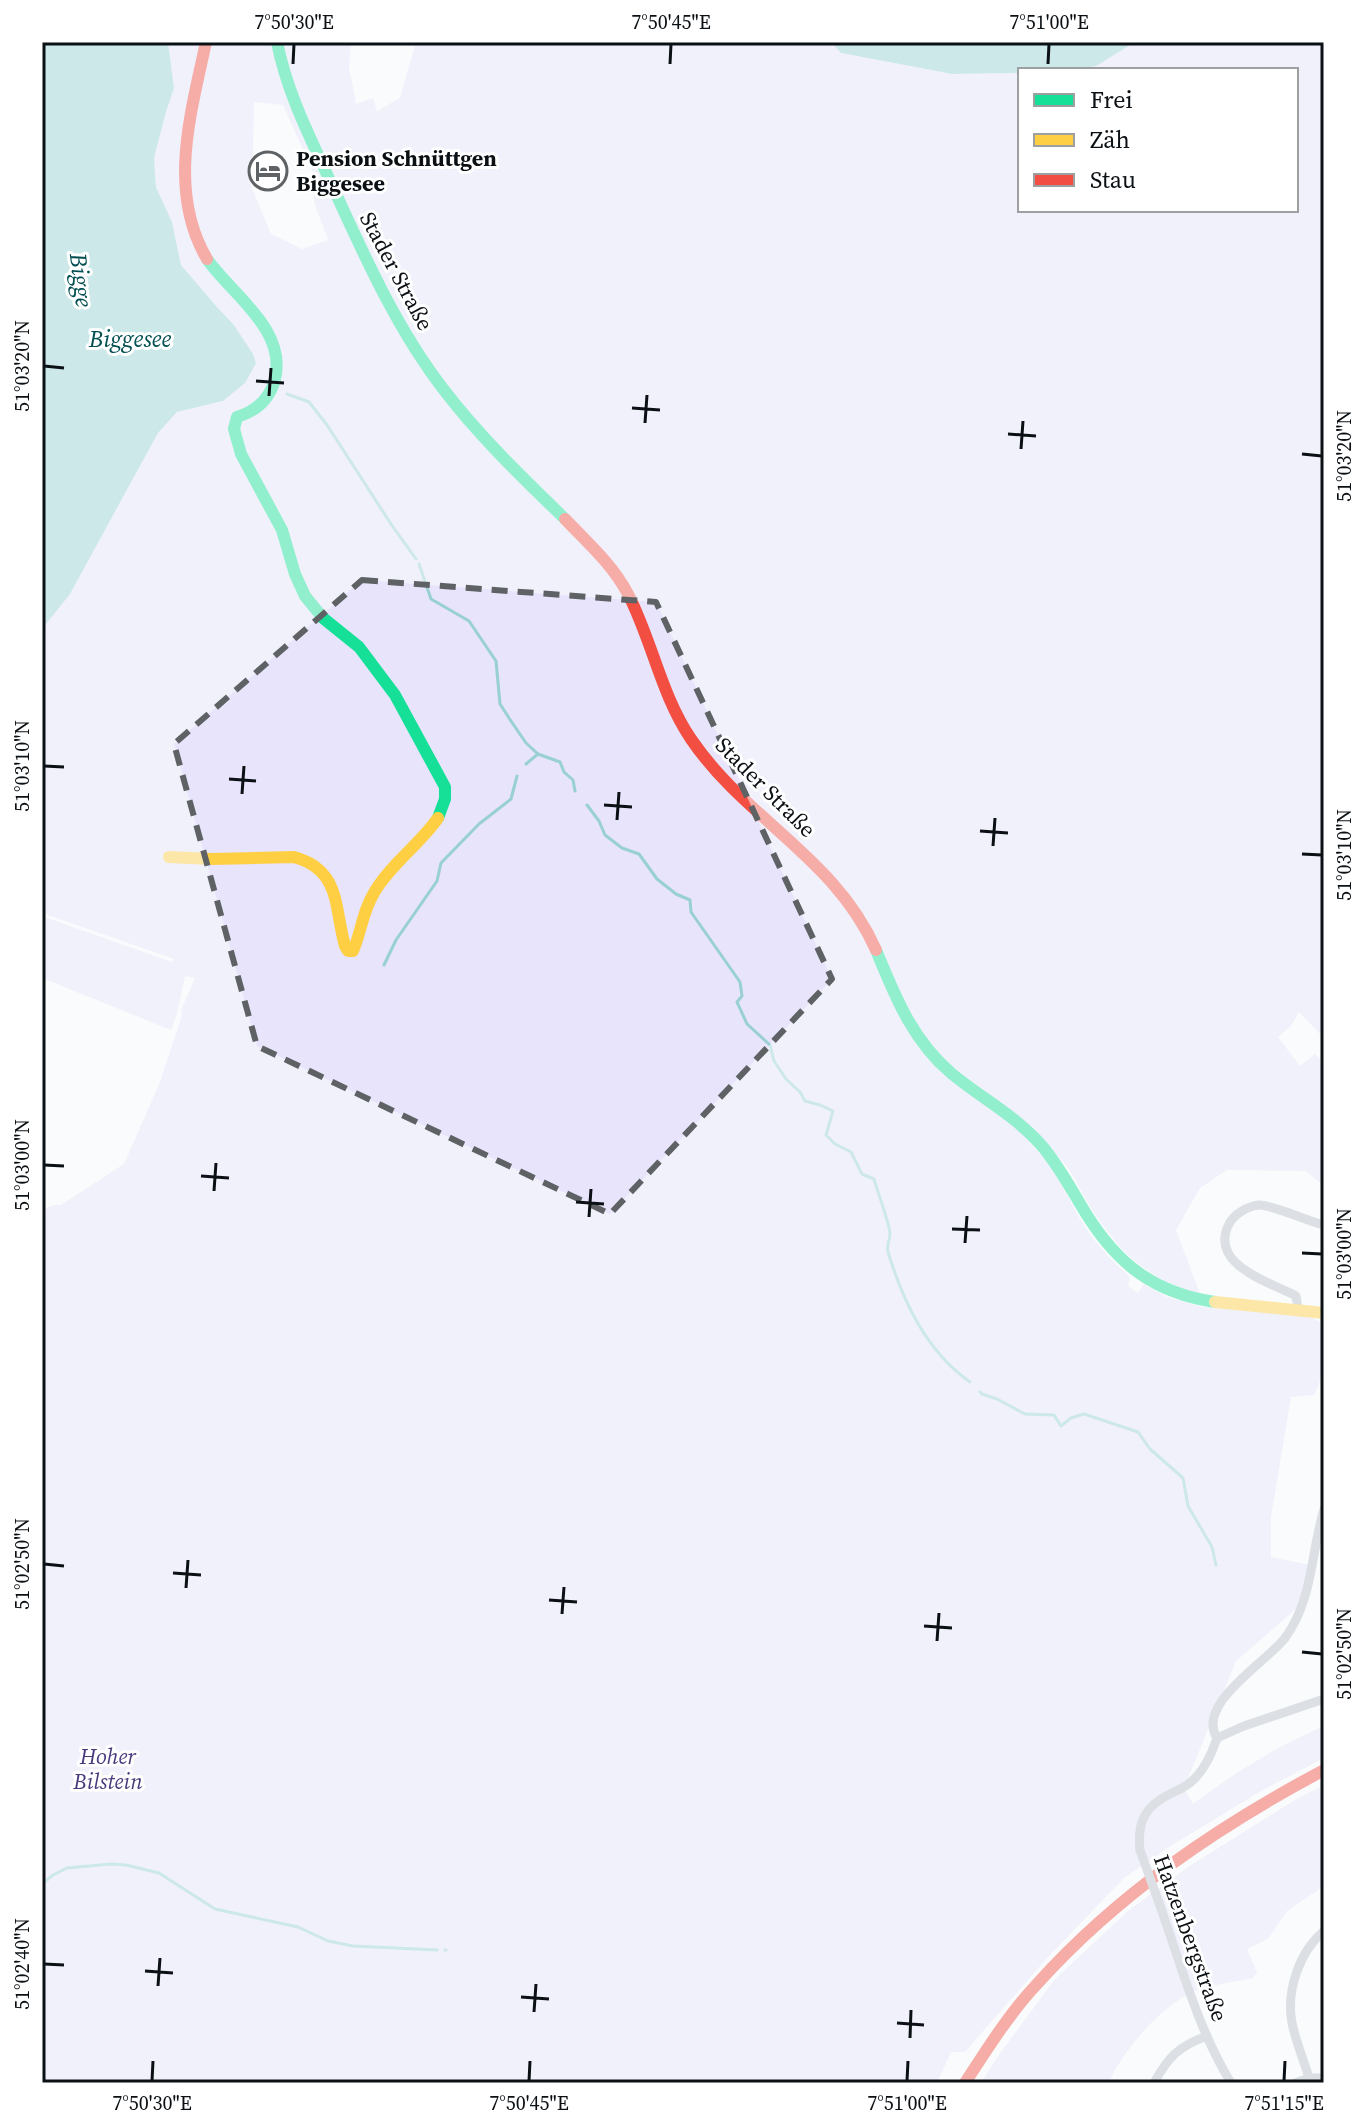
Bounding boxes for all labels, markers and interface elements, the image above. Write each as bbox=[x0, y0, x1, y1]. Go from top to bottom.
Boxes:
text: 7°50'30"E bbox=[254, 8, 334, 36]
text: 7°50'45"E bbox=[631, 8, 711, 36]
text: 7°51'00"E bbox=[1009, 8, 1089, 36]
legend bbox=[1018, 68, 1298, 212]
text: Frei bbox=[1090, 83, 1133, 116]
text: Zäh bbox=[1090, 123, 1130, 156]
place label: Pension Schnüttgen Biggesee bbox=[296, 143, 497, 198]
hotel icon: Pension Schnüttgen Biggesee bbox=[247, 150, 289, 192]
text: Stau bbox=[1090, 163, 1136, 196]
street label: Stader Straße bbox=[353, 206, 441, 336]
water label: Bigge bbox=[62, 250, 101, 309]
text: 51°03'20"N bbox=[8, 320, 36, 412]
water label: Biggesee bbox=[88, 322, 172, 355]
text: 51°03'20"N bbox=[1330, 410, 1358, 502]
text: 51°03'10"N bbox=[8, 720, 36, 812]
street label: Stader Straße bbox=[709, 730, 823, 844]
text: 51°03'10"N bbox=[1330, 809, 1358, 901]
text: 51°03'00"N bbox=[8, 1119, 36, 1211]
text: 51°03'00"N bbox=[1330, 1208, 1358, 1300]
text: 51°02'50"N bbox=[8, 1518, 36, 1610]
text: 51°02'50"N bbox=[1330, 1608, 1358, 1700]
park label: Hoher Bilstein bbox=[72, 1741, 143, 1796]
street label: Hatzenbergstraße bbox=[1147, 1850, 1235, 2026]
text: 51°02'40"N bbox=[8, 1918, 36, 2010]
text: 7°50'30"E bbox=[112, 2089, 192, 2117]
text: 7°50'45"E bbox=[489, 2089, 569, 2117]
text: 7°51'00"E bbox=[867, 2089, 947, 2117]
text: 7°51'15"E bbox=[1244, 2089, 1324, 2117]

